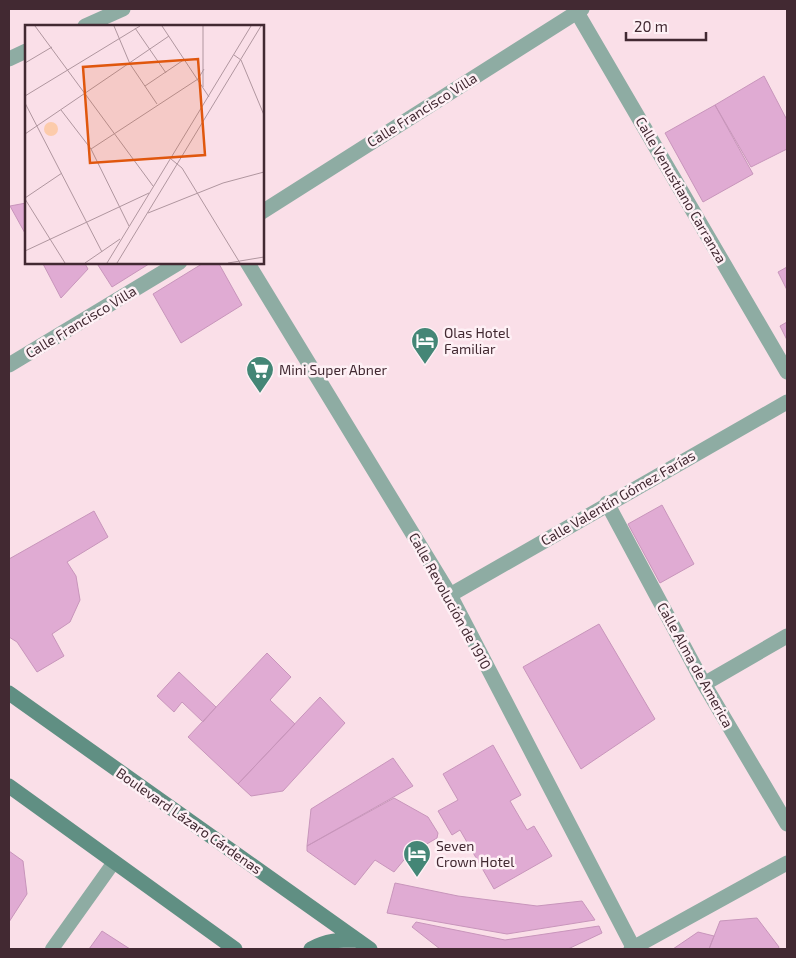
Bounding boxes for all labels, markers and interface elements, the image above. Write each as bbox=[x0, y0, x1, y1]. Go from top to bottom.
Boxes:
scale bar bbox=[626, 10, 706, 42]
text: 20 m bbox=[634, 17, 668, 35]
inset map bbox=[25, 25, 264, 264]
street label: Calle Francisco Villa bbox=[364, 69, 480, 150]
street label: Calle Venustiano Carranza bbox=[633, 114, 730, 266]
street label: Calle Francisco Villa bbox=[22, 282, 139, 361]
place label: Olas Hotel Familiar bbox=[444, 324, 511, 357]
hotel icon: Olas Hotel Familiar bbox=[410, 326, 440, 365]
supermarket icon: Mini Super Abner bbox=[245, 355, 275, 394]
place label: Mini Super Abner bbox=[279, 361, 387, 378]
street label: Calle Valentín Gómez Farías bbox=[537, 446, 698, 549]
street label: Calle Revolución de 1910 bbox=[406, 529, 495, 672]
street label: Calle Alma de America bbox=[654, 599, 737, 730]
street label: Boulevard Lázaro Cárdenas bbox=[113, 764, 265, 877]
place label: Seven Crown Hotel bbox=[436, 837, 515, 870]
hotel icon: Seven Crown Hotel bbox=[402, 839, 432, 878]

